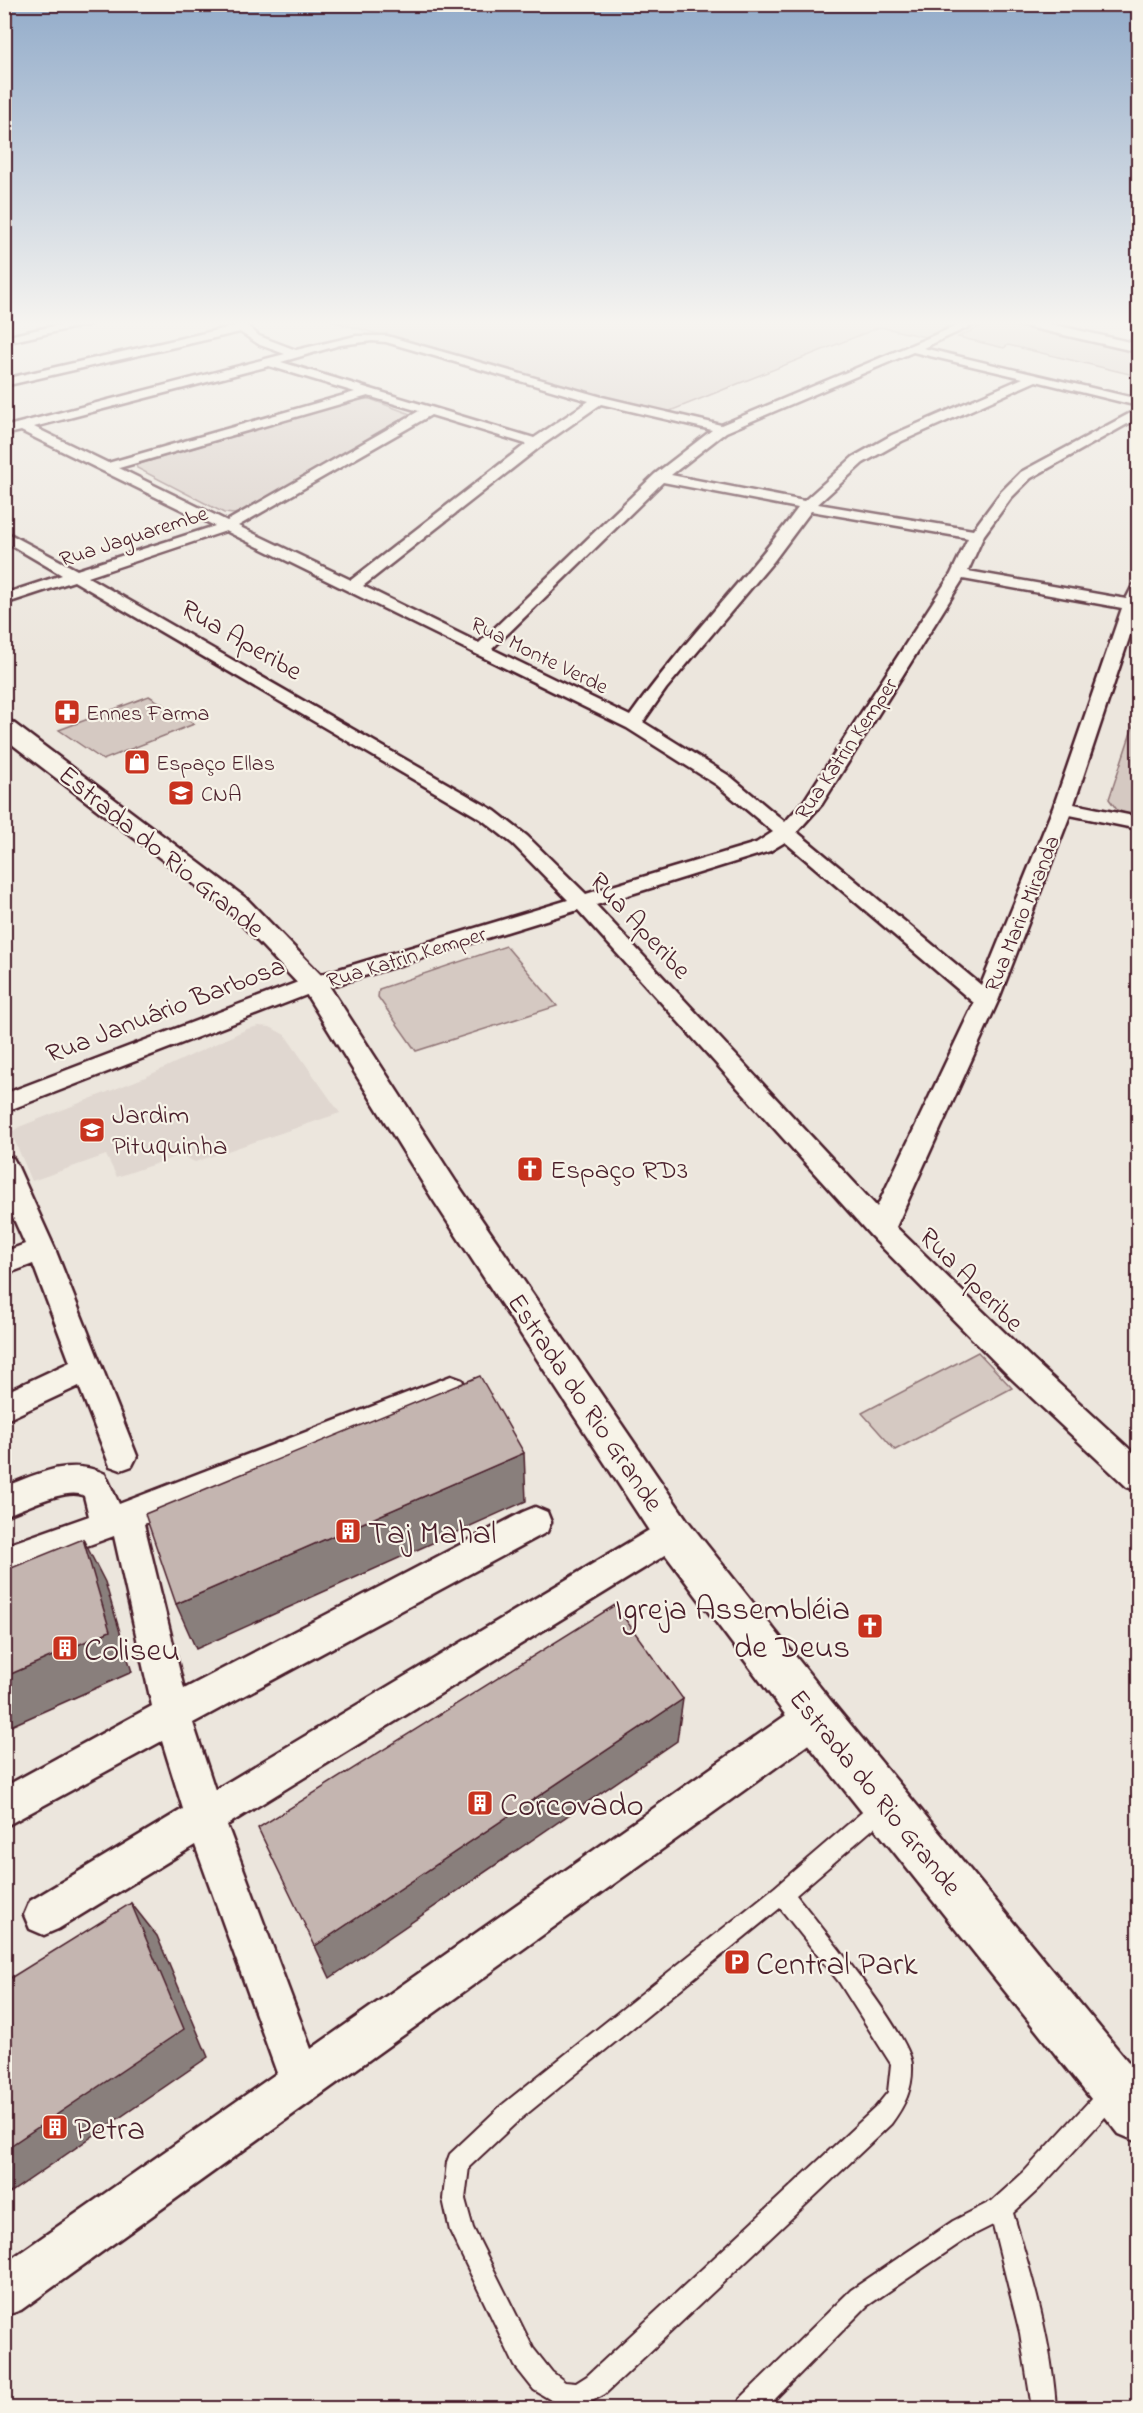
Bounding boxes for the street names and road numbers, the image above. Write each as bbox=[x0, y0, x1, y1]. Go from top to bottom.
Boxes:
street label: Rua Jaguarembe bbox=[56, 499, 213, 578]
street label: Rua Aperibe bbox=[173, 591, 310, 692]
street label: Rua Monte Verde bbox=[464, 610, 613, 704]
street label: Rua Katrin Kemper bbox=[788, 672, 907, 827]
street label: Estrada do Rio Grande bbox=[49, 757, 273, 949]
street label: Rua Mario Miranda bbox=[978, 831, 1070, 997]
street label: Rua Aperibe bbox=[579, 864, 700, 990]
street label: Rua Katrin Kemper bbox=[323, 919, 491, 998]
street label: Rua Januário Barbosa bbox=[41, 948, 291, 1075]
street label: Rua Aperibe bbox=[909, 1219, 1032, 1343]
street label: Estrada do Rio Grande bbox=[496, 1287, 672, 1521]
street label: Estrada do Rio Grande bbox=[778, 1682, 970, 1906]

